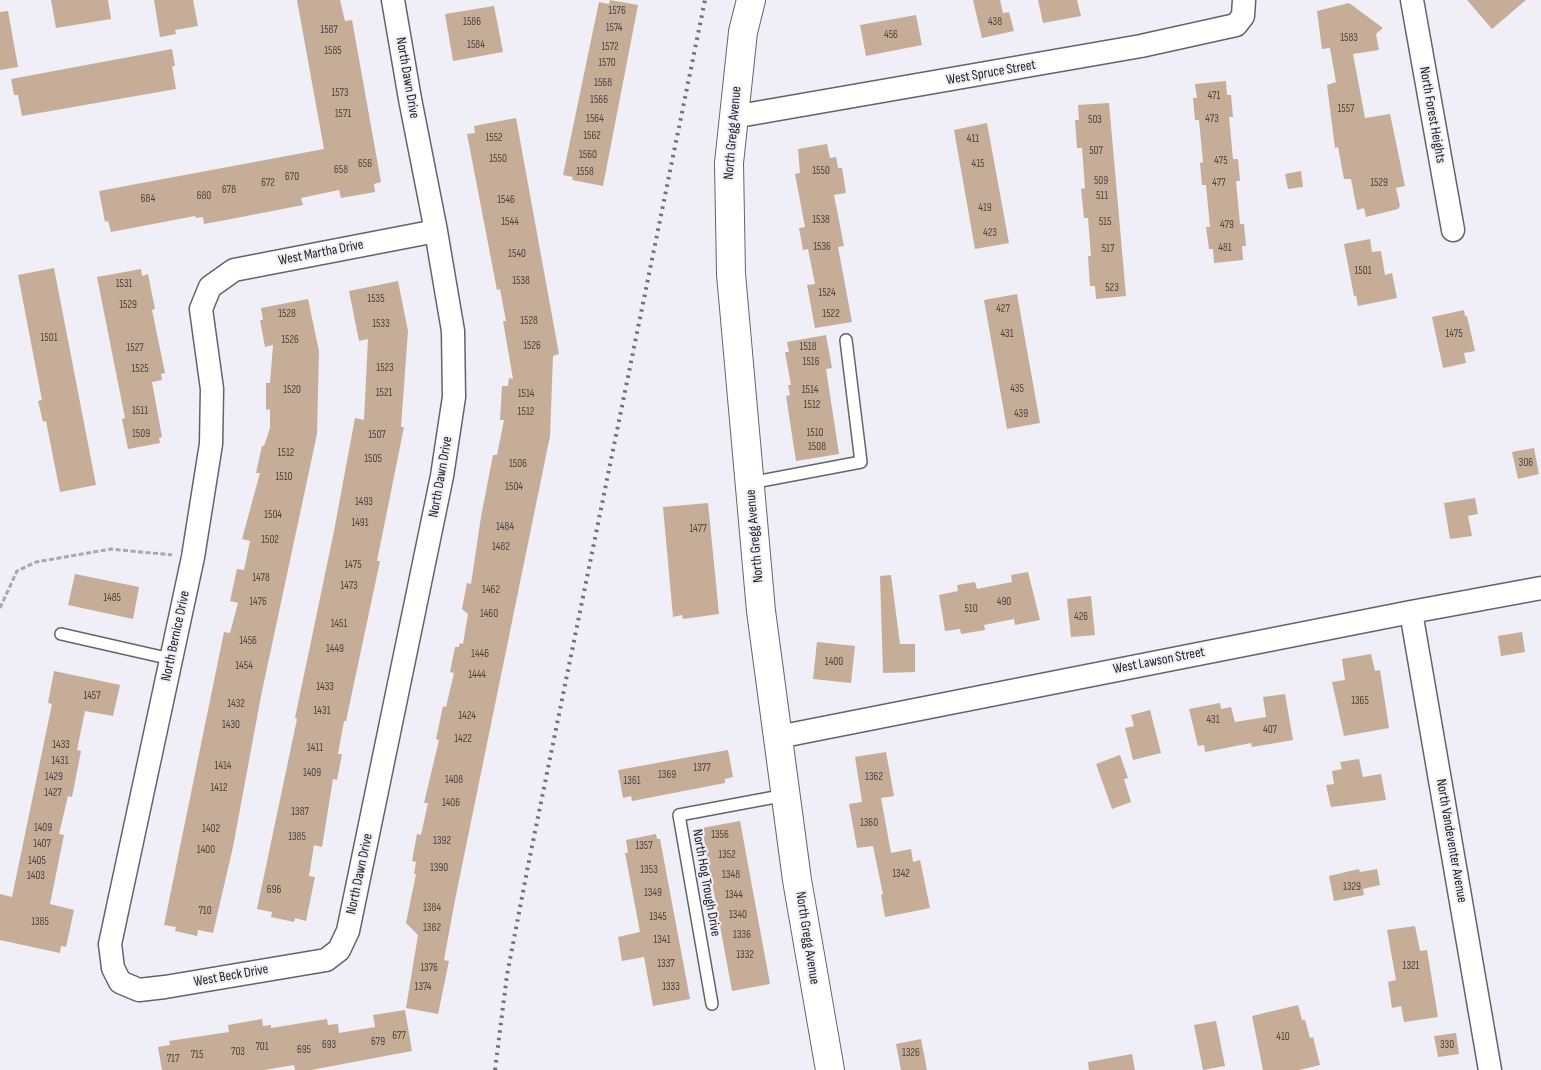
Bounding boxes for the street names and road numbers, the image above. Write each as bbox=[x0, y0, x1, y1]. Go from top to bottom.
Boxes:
street label: North Dawn Drive bbox=[392, 36, 422, 120]
street label: West Spruce Street bbox=[945, 57, 1037, 89]
street label: North Forest Heights bbox=[1415, 65, 1449, 165]
street label: North Gregg Avenue bbox=[721, 86, 745, 180]
street label: West Martha Drive bbox=[277, 237, 365, 269]
street label: North Dawn Drive bbox=[426, 435, 456, 519]
street label: North Gregg Avenue bbox=[743, 489, 767, 583]
street label: North Bernice Drive bbox=[158, 589, 194, 683]
street label: West Lawson Street bbox=[1112, 644, 1206, 678]
street label: North Vandeventer Avenue bbox=[1432, 778, 1470, 904]
street label: North Hog Trough Drive bbox=[688, 828, 724, 938]
street label: North Dawn Drive bbox=[343, 832, 377, 916]
street label: North Gregg Avenue bbox=[791, 890, 823, 986]
street label: West Beck Drive bbox=[192, 961, 270, 991]

